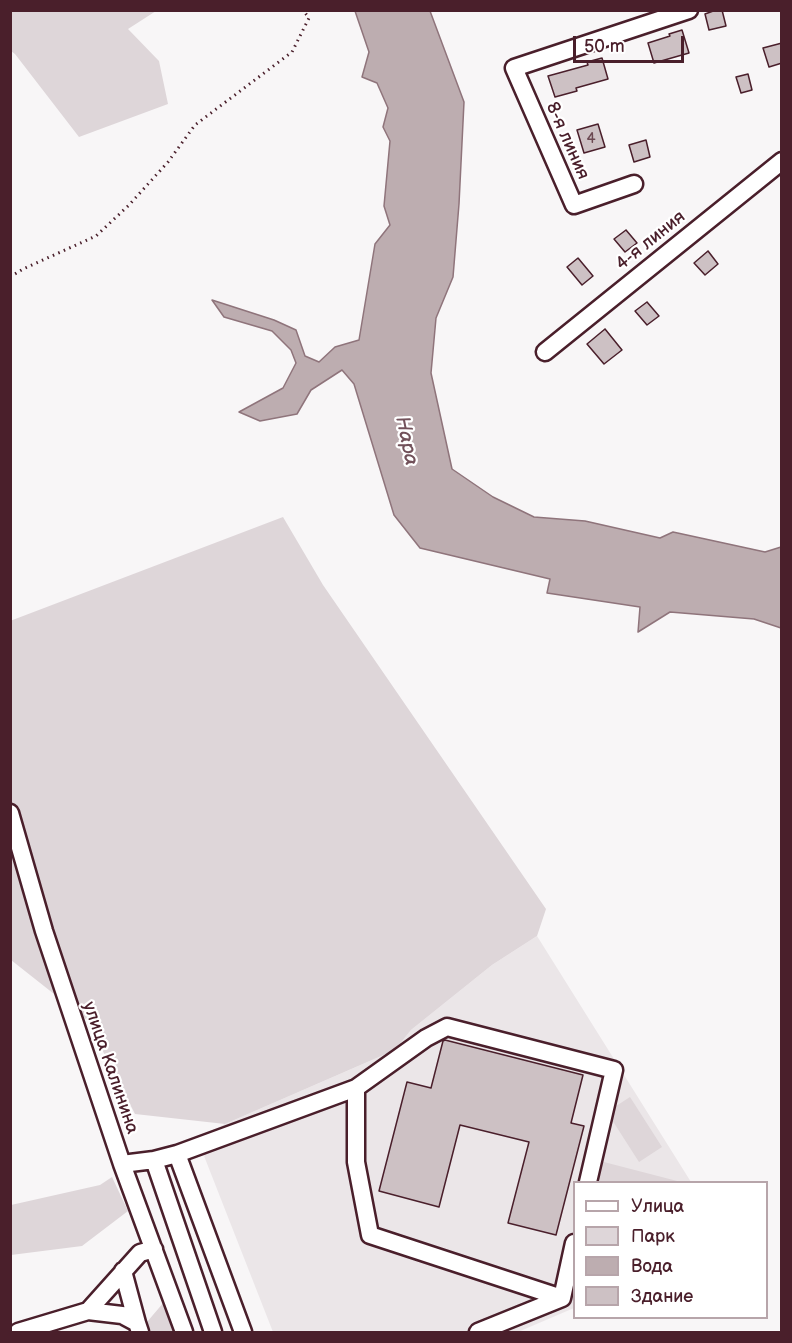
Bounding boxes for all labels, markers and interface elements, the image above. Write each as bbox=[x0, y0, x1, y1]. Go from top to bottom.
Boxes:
scale bar bbox=[576, 24, 687, 62]
text: 50 m bbox=[584, 36, 625, 57]
street label: 8-я линия bbox=[540, 99, 594, 183]
house number: 4 bbox=[586, 130, 596, 148]
street label: 4-я линия bbox=[612, 207, 690, 275]
water label: Нара bbox=[389, 414, 423, 468]
street label: улица Калинина bbox=[77, 999, 143, 1137]
legend bbox=[573, 1181, 768, 1319]
text: Улица bbox=[631, 1196, 684, 1217]
text: Парк bbox=[631, 1226, 675, 1247]
text: Вода bbox=[631, 1256, 673, 1277]
text: Здание bbox=[631, 1286, 693, 1307]

